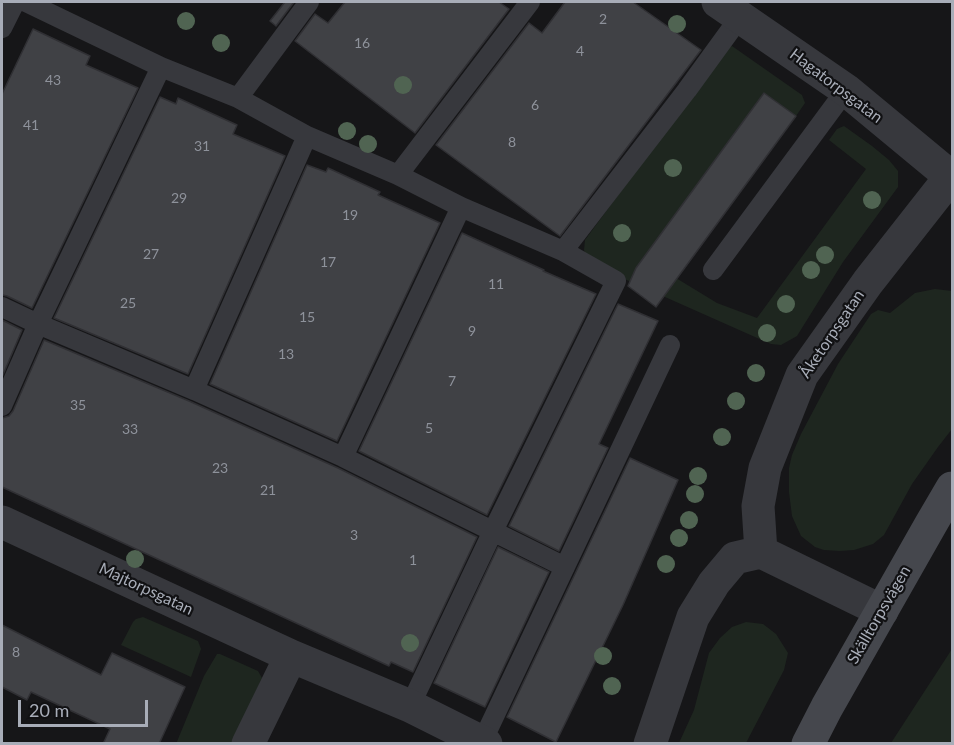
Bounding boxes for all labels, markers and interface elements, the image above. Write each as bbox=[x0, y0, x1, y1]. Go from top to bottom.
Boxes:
house number: 2 bbox=[599, 11, 607, 27]
house number: 16 bbox=[354, 35, 370, 51]
house number: 4 bbox=[576, 43, 584, 59]
street label: Hagatorpsgatan bbox=[786, 45, 886, 127]
house number: 43 bbox=[45, 72, 61, 88]
house number: 6 bbox=[531, 97, 539, 113]
house number: 41 bbox=[23, 117, 39, 133]
house number: 8 bbox=[508, 134, 516, 150]
house number: 31 bbox=[194, 138, 210, 154]
house number: 29 bbox=[171, 190, 187, 206]
house number: 19 bbox=[342, 207, 358, 223]
house number: 27 bbox=[143, 246, 159, 262]
house number: 17 bbox=[320, 254, 336, 270]
house number: 11 bbox=[488, 276, 504, 292]
street label: Åketorpsgatan bbox=[795, 286, 869, 382]
house number: 25 bbox=[120, 295, 136, 311]
house number: 15 bbox=[299, 309, 315, 325]
house number: 9 bbox=[468, 323, 476, 339]
house number: 13 bbox=[278, 346, 294, 362]
house number: 7 bbox=[448, 373, 456, 389]
house number: 35 bbox=[70, 397, 86, 413]
house number: 5 bbox=[425, 420, 433, 436]
house number: 33 bbox=[122, 421, 138, 437]
house number: 23 bbox=[212, 460, 228, 476]
house number: 21 bbox=[260, 482, 276, 498]
house number: 3 bbox=[350, 527, 358, 543]
house number: 1 bbox=[409, 552, 417, 568]
street label: Majtorpsgatan bbox=[96, 559, 196, 619]
street label: Skälltorpsvägen bbox=[843, 563, 915, 667]
house number: 8 bbox=[12, 644, 20, 660]
scale bar bbox=[21, 688, 152, 726]
text: 20 m bbox=[29, 699, 69, 721]

